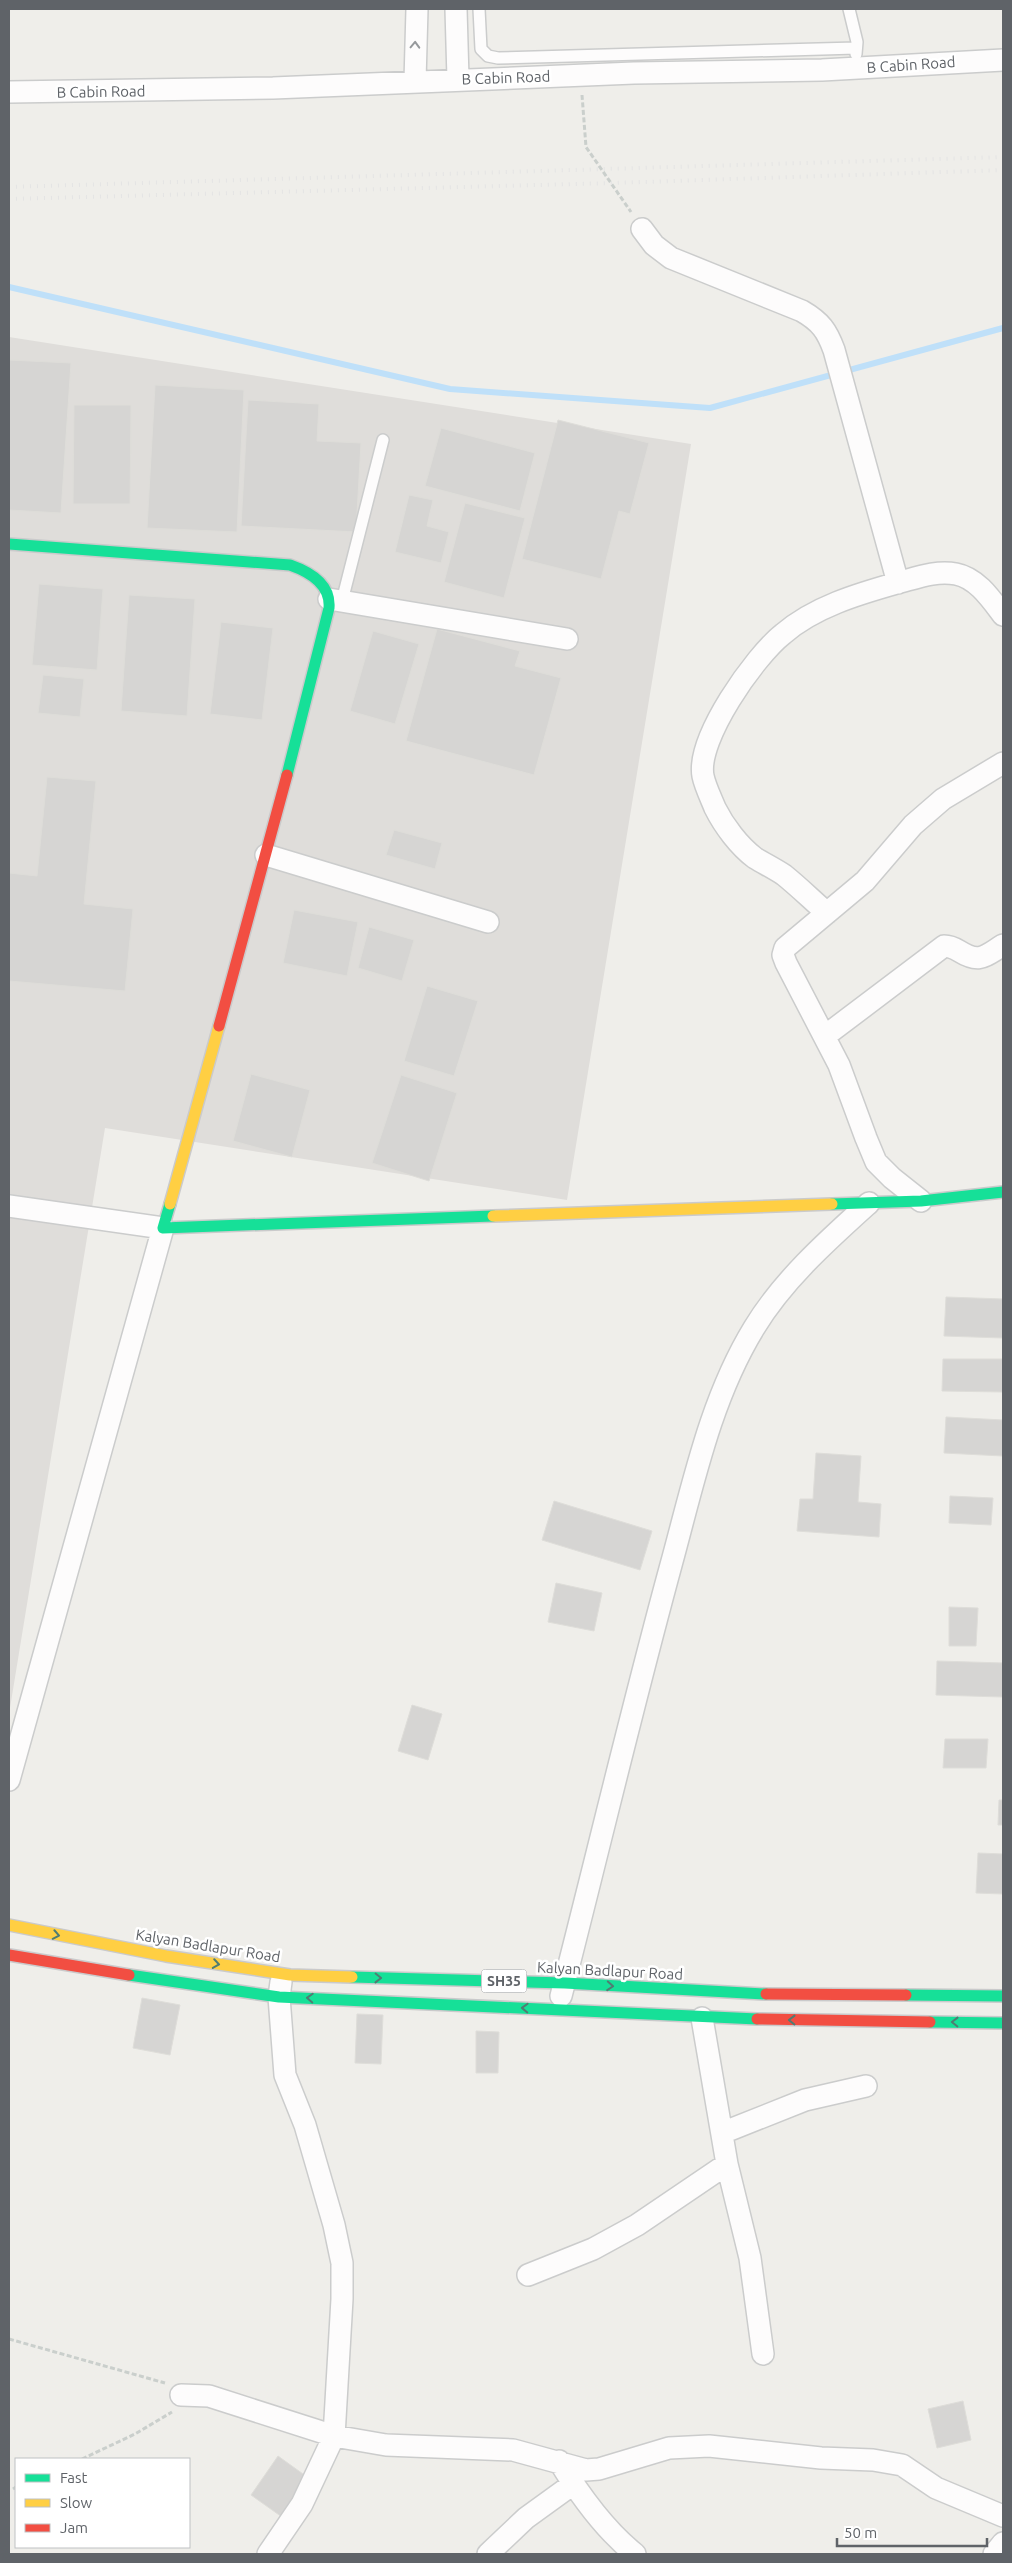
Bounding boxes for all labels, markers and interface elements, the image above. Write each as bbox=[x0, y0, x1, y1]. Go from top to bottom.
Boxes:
one-way arrow bbox=[410, 41, 421, 49]
street label: B Cabin Road bbox=[866, 53, 956, 76]
street label: B Cabin Road bbox=[461, 67, 551, 88]
street label: B Cabin Road bbox=[56, 82, 146, 101]
street label: Kalyan Badlapur Road bbox=[134, 1926, 282, 1965]
one-way arrow bbox=[52, 1930, 61, 1940]
street label: Kalyan Badlapur Road bbox=[536, 1958, 684, 1983]
one-way arrow bbox=[212, 1959, 221, 1969]
road number: SH35 bbox=[482, 1970, 526, 1992]
one-way arrow bbox=[374, 1973, 382, 1983]
one-way arrow bbox=[607, 1980, 615, 1991]
one-way arrow bbox=[306, 1993, 314, 2004]
one-way arrow bbox=[521, 2003, 528, 2013]
one-way arrow bbox=[788, 2015, 796, 2025]
one-way arrow bbox=[950, 2017, 958, 2027]
legend bbox=[15, 2458, 190, 2548]
text: Fast bbox=[60, 2469, 88, 2486]
text: Slow bbox=[60, 2494, 93, 2511]
scale bar bbox=[837, 2516, 987, 2548]
text: Jam bbox=[60, 2519, 88, 2536]
text: 50 m bbox=[844, 2524, 877, 2541]

